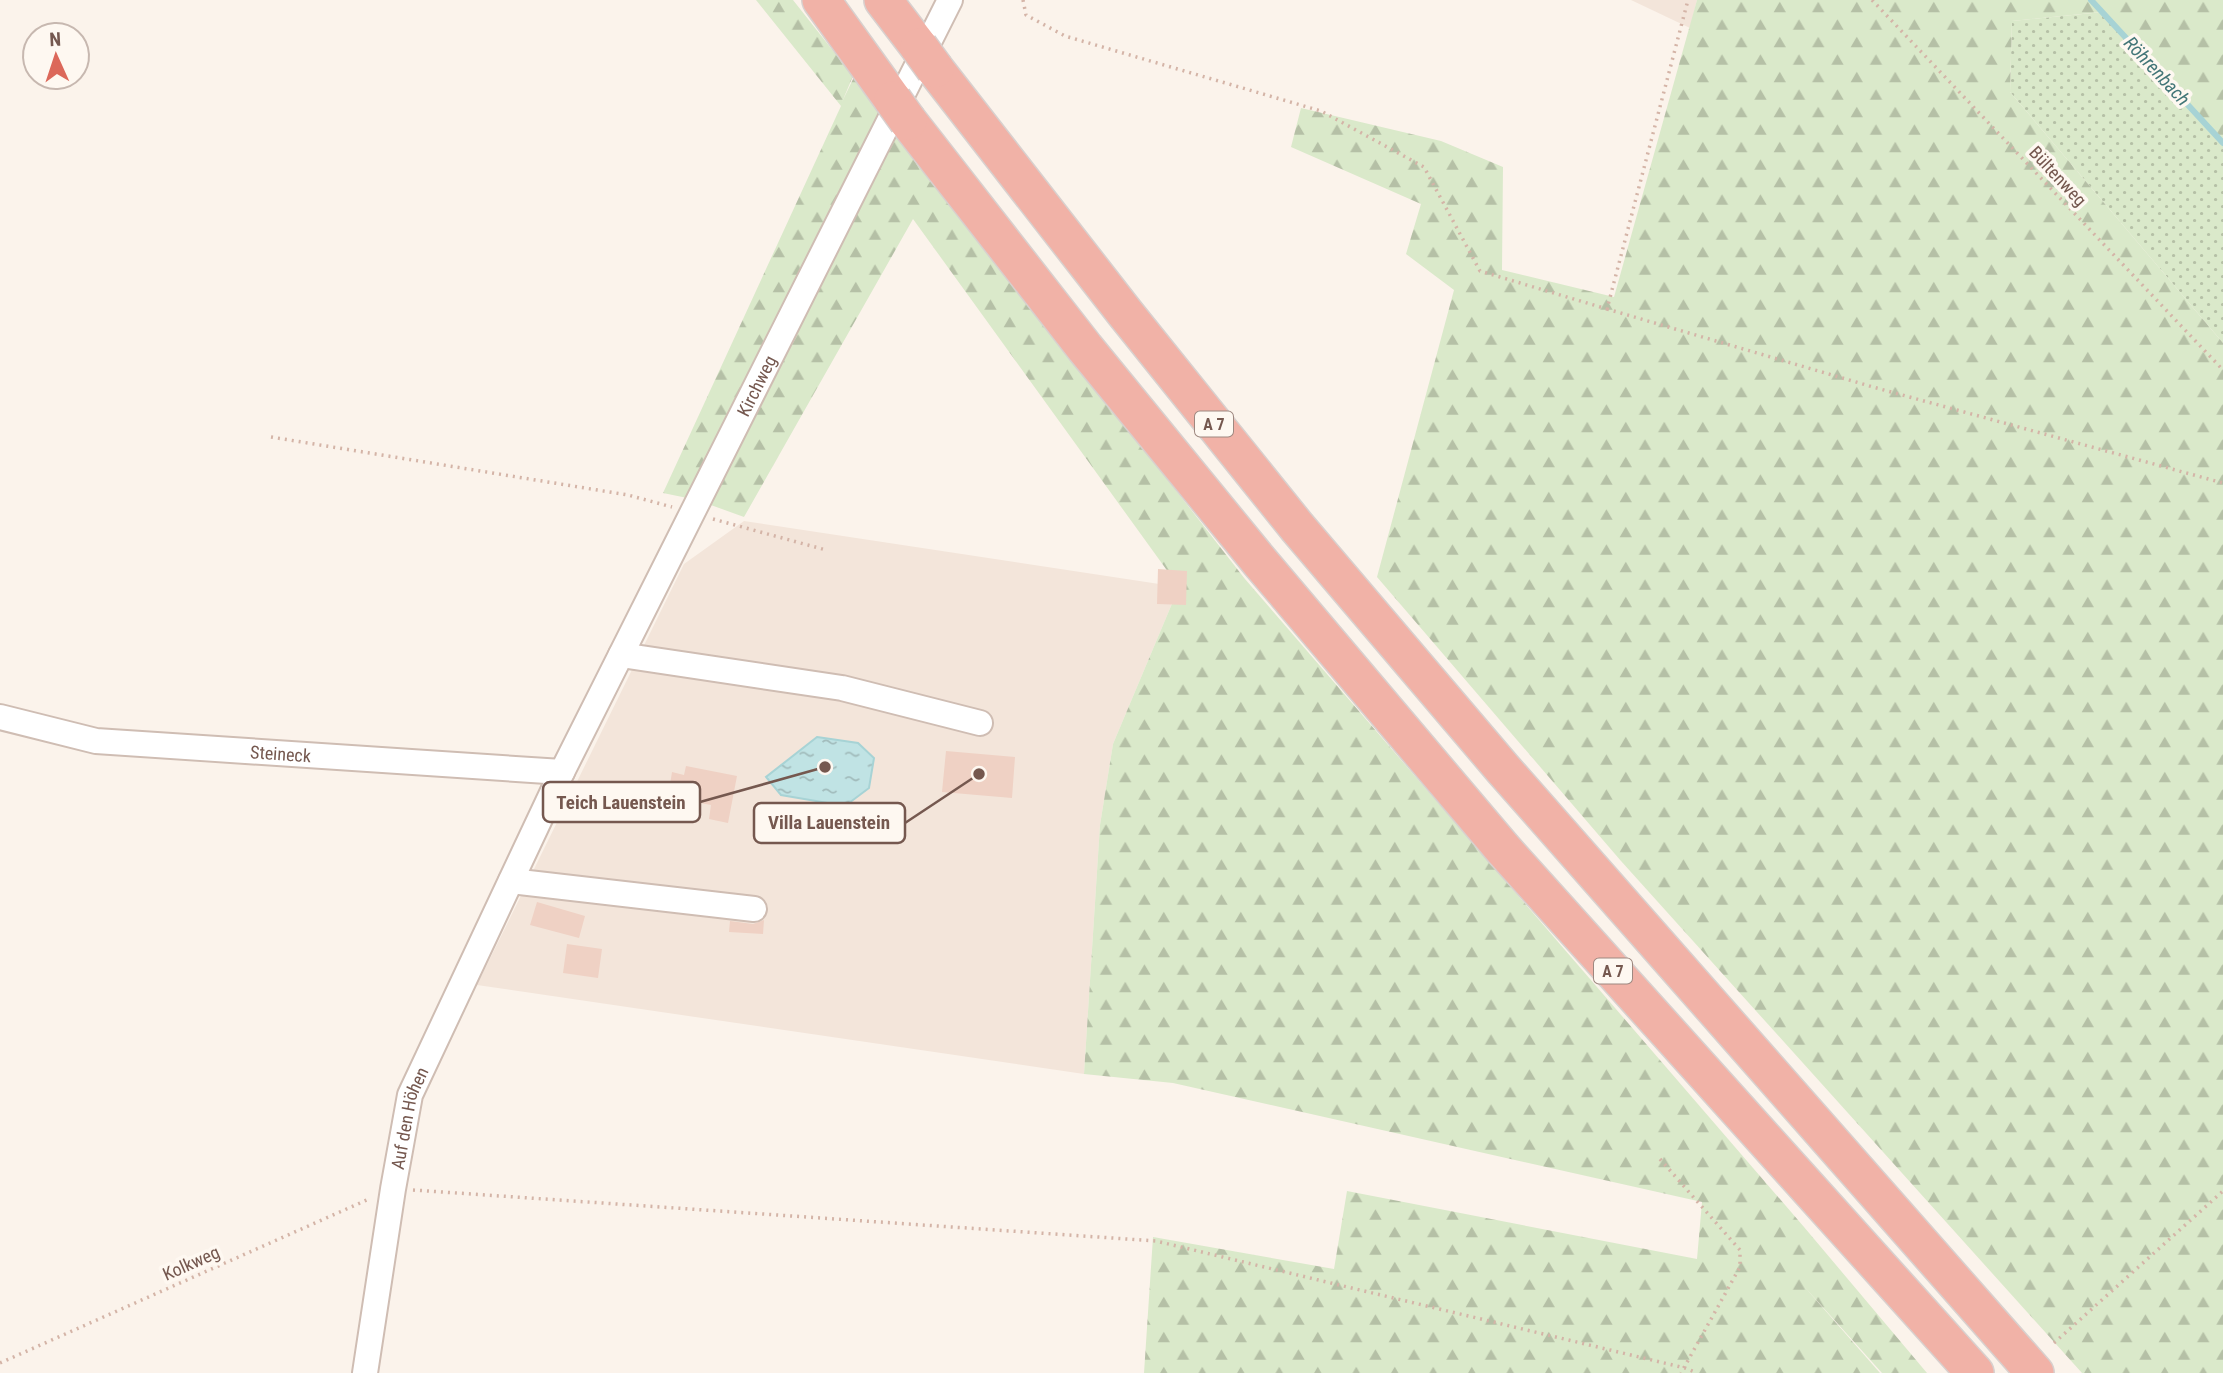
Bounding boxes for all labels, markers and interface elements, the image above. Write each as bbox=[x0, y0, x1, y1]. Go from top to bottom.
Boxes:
north arrow bbox=[21, 21, 91, 91]
text: N bbox=[49, 28, 62, 51]
water label: Röhrenbach bbox=[2119, 32, 2195, 110]
street label: Bültenweg bbox=[2025, 142, 2091, 210]
street label: Kirchweg bbox=[732, 352, 780, 420]
road number: A 7 bbox=[1195, 412, 1233, 436]
street label: Steineck bbox=[250, 741, 312, 766]
callout: Teich Lauenstein bbox=[543, 782, 700, 822]
text: Teich Lauenstein bbox=[556, 791, 686, 814]
callout: Villa Lauenstein bbox=[754, 803, 905, 843]
text: Villa Lauenstein bbox=[768, 811, 890, 834]
road number: A 7 bbox=[1594, 959, 1632, 984]
street label: Auf den Höhen bbox=[386, 1063, 432, 1171]
street label: Kolkweg bbox=[159, 1241, 223, 1285]

